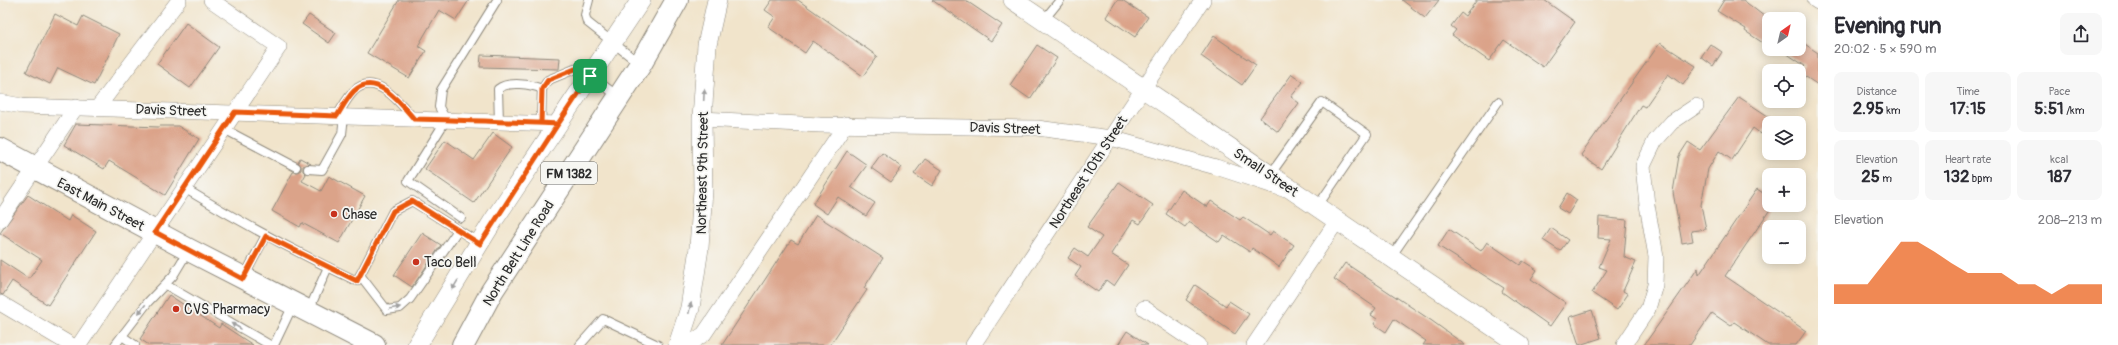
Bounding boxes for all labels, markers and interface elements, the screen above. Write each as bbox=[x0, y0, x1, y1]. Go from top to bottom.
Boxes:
north arrow bbox=[1762, 12, 1806, 56]
map controls bbox=[1762, 12, 1806, 264]
text: Evening run bbox=[1834, 12, 1942, 40]
button: share bbox=[2060, 13, 2102, 55]
text: 20:02 · 5 × 590 m bbox=[1834, 41, 1936, 57]
pin bbox=[573, 59, 607, 93]
button: locate bbox=[1762, 64, 1806, 108]
icon: arrive bbox=[579, 65, 601, 87]
text: Distance bbox=[1857, 85, 1897, 98]
text: Time bbox=[1956, 85, 1979, 98]
text: Pace bbox=[2048, 85, 2070, 98]
one-way arrow bbox=[700, 89, 707, 101]
text: 2.95 bbox=[1853, 98, 1884, 119]
text: 17:15 bbox=[1950, 98, 1986, 119]
text: 5:51 bbox=[2034, 98, 2064, 119]
street label: Davis Street bbox=[135, 101, 207, 120]
text: km bbox=[1884, 104, 1901, 117]
text: /km bbox=[2064, 104, 2084, 117]
street label: Northeast 9th Street bbox=[693, 111, 712, 235]
street label: Northeast 10th Street bbox=[1046, 113, 1131, 232]
button: layers bbox=[1762, 116, 1806, 160]
street label: Davis Street bbox=[969, 119, 1041, 138]
street label: Small Street bbox=[1230, 144, 1302, 201]
text: Elevation bbox=[1856, 153, 1898, 166]
text: Heart rate bbox=[1945, 153, 1991, 166]
text: kcal bbox=[2050, 153, 2068, 166]
road number: FM 1382 bbox=[541, 162, 597, 184]
text: 25 bbox=[1861, 166, 1880, 187]
text: 132 bbox=[1944, 166, 1969, 187]
text: 187 bbox=[2047, 166, 2071, 187]
button: + bbox=[1762, 168, 1806, 212]
text: m bbox=[1880, 172, 1892, 185]
text: bpm bbox=[1969, 172, 1992, 185]
street label: East Main Street bbox=[54, 174, 148, 235]
street label: North Belt Line Road bbox=[479, 197, 558, 309]
place label: Chase bbox=[342, 206, 377, 223]
marker: Chase bbox=[329, 209, 339, 219]
text: Elevation bbox=[1834, 212, 1884, 228]
text: 208–213 m bbox=[2038, 212, 2102, 228]
button: − bbox=[1762, 220, 1806, 264]
place label: Taco Bell bbox=[424, 254, 477, 271]
marker: Taco Bell bbox=[411, 257, 421, 267]
one-way arrow bbox=[451, 279, 458, 291]
place label: CVS Pharmacy bbox=[184, 301, 270, 318]
one-way arrow bbox=[687, 301, 693, 314]
one-way arrow bbox=[138, 304, 147, 315]
marker: CVS Pharmacy bbox=[171, 304, 181, 314]
one-way arrow bbox=[389, 305, 402, 311]
one-way arrow bbox=[230, 322, 242, 329]

